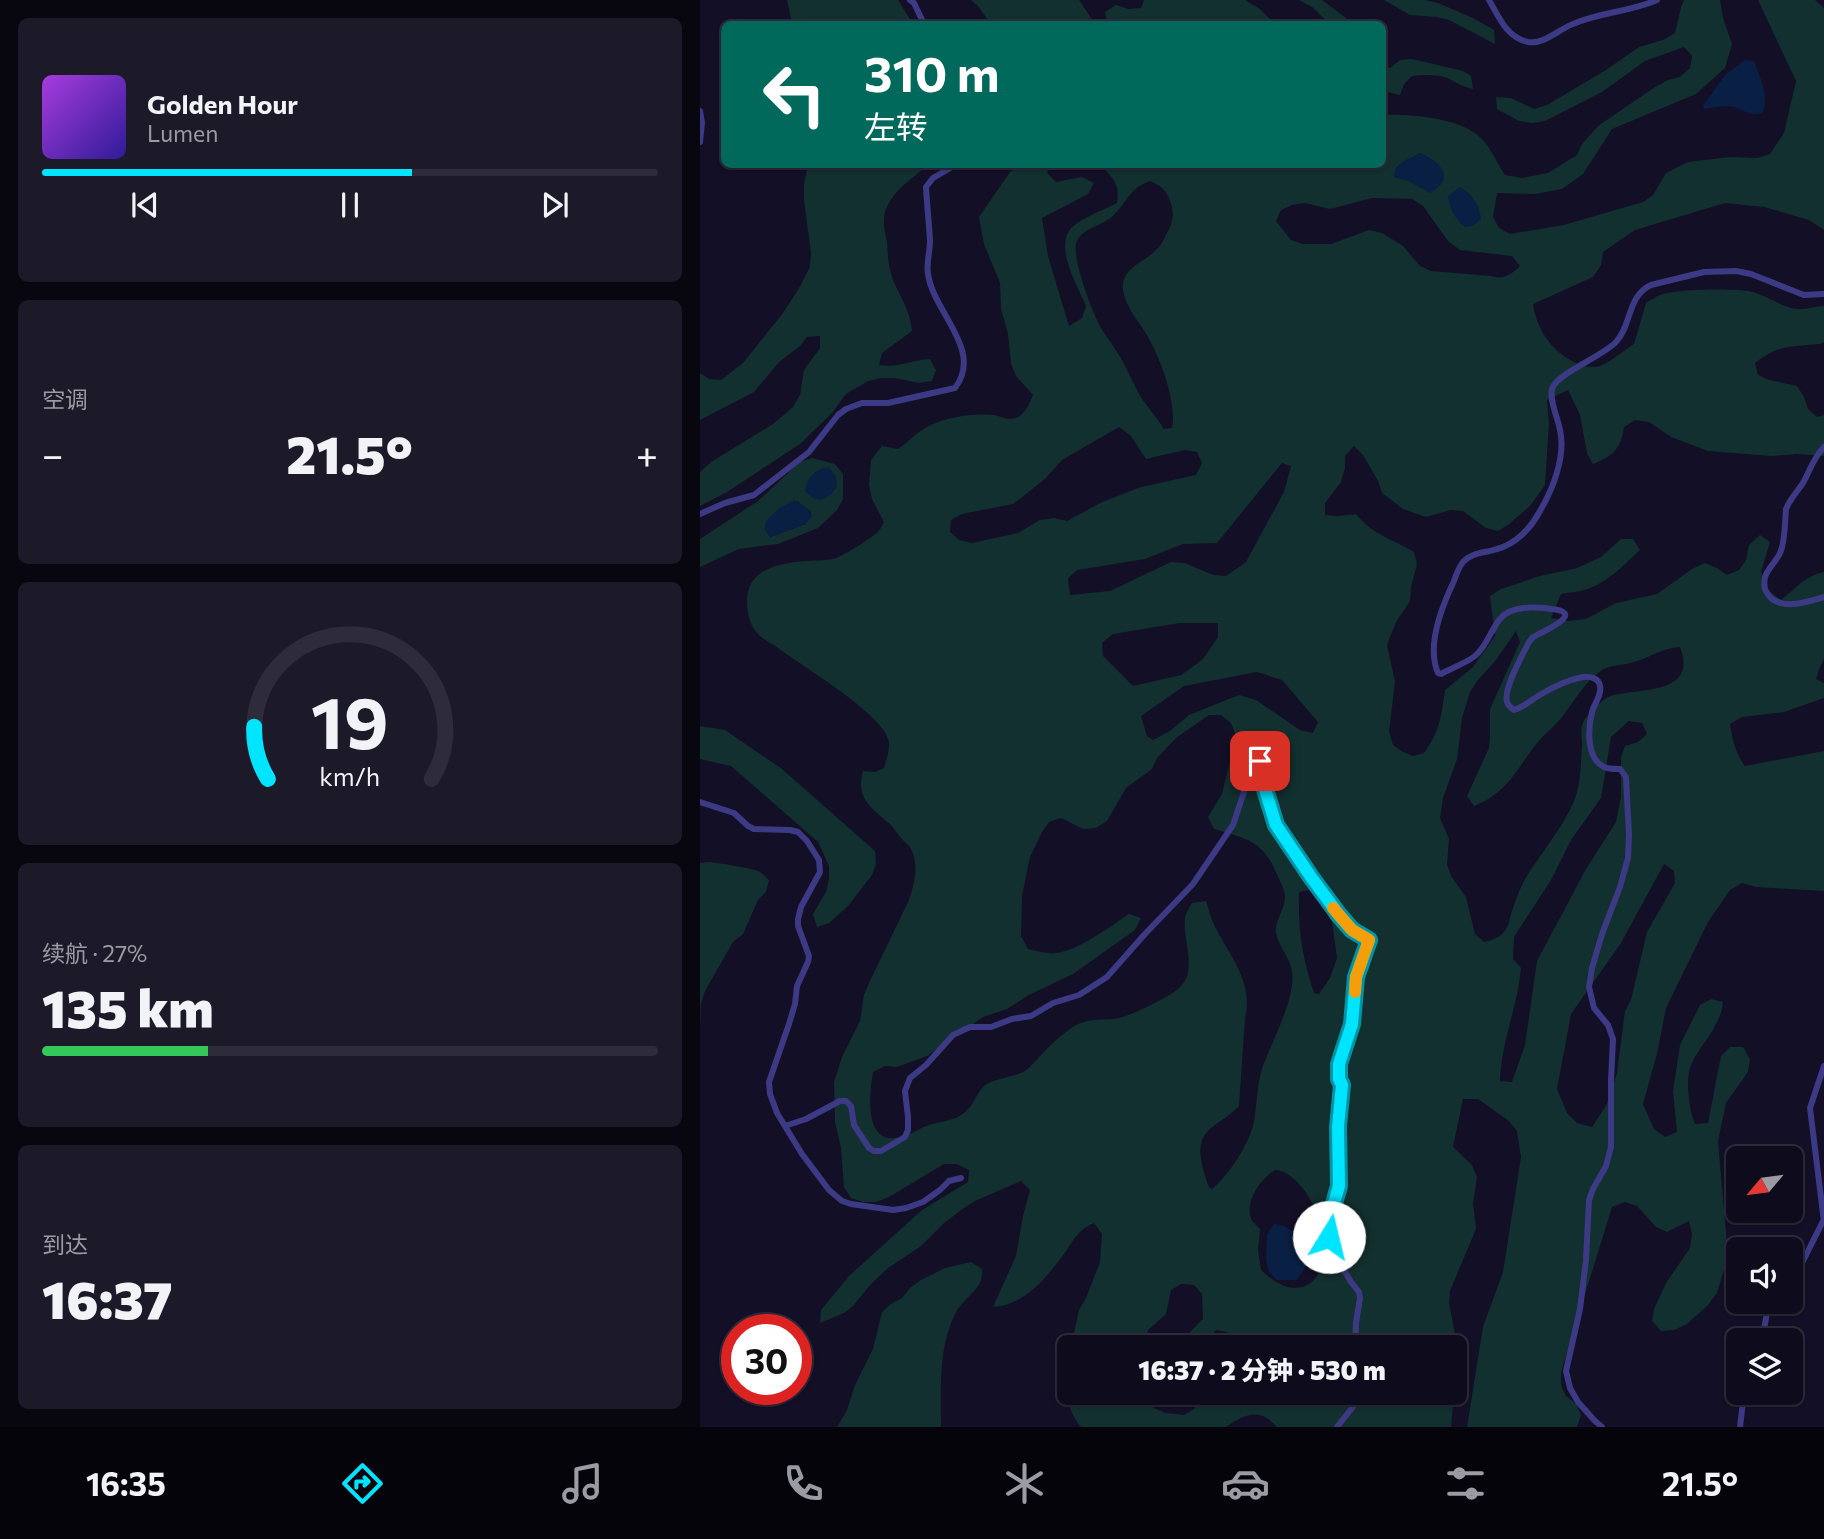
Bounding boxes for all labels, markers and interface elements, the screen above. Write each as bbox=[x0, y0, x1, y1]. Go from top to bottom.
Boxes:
text: 310 m bbox=[864, 42, 999, 102]
icon: left bbox=[749, 49, 840, 140]
text: Golden Hour bbox=[147, 88, 298, 119]
text: 左转 bbox=[864, 106, 928, 146]
text: Lumen bbox=[147, 119, 218, 147]
icon: previous bbox=[126, 186, 164, 224]
icon: pause bbox=[331, 186, 369, 224]
icon: next bbox=[536, 186, 574, 224]
text: 空调 bbox=[42, 385, 88, 413]
text: 21.5° bbox=[286, 421, 413, 485]
text: − bbox=[42, 430, 64, 477]
text: + bbox=[636, 430, 658, 477]
text: 19 bbox=[311, 676, 389, 765]
pin bbox=[1230, 731, 1290, 791]
icon: arrive bbox=[1241, 742, 1279, 780]
text: km/h bbox=[320, 761, 380, 791]
text: 续航 · 27% bbox=[42, 939, 147, 967]
text: 135 km bbox=[42, 975, 214, 1039]
north arrow bbox=[1726, 1146, 1802, 1223]
map controls bbox=[1726, 1146, 1803, 1405]
position arrow bbox=[1292, 1200, 1366, 1274]
text: 到达 bbox=[42, 1230, 88, 1258]
button: sound bbox=[1726, 1237, 1803, 1314]
text: 16:37 bbox=[42, 1266, 172, 1330]
speed limit sign: 30 bbox=[721, 1314, 812, 1405]
button: layers bbox=[1726, 1328, 1803, 1405]
text: 16:37 · 2 分钟 · 530 m bbox=[1138, 1354, 1386, 1385]
icon: directions bbox=[338, 1459, 387, 1508]
icon: music bbox=[558, 1459, 607, 1508]
icon: phone bbox=[779, 1459, 828, 1508]
icon: climate bbox=[1000, 1459, 1049, 1508]
icon: car bbox=[1221, 1459, 1270, 1508]
icon: filters bbox=[1441, 1459, 1490, 1508]
text: 16:35 bbox=[86, 1463, 166, 1503]
text: 21.5° bbox=[1662, 1463, 1738, 1503]

